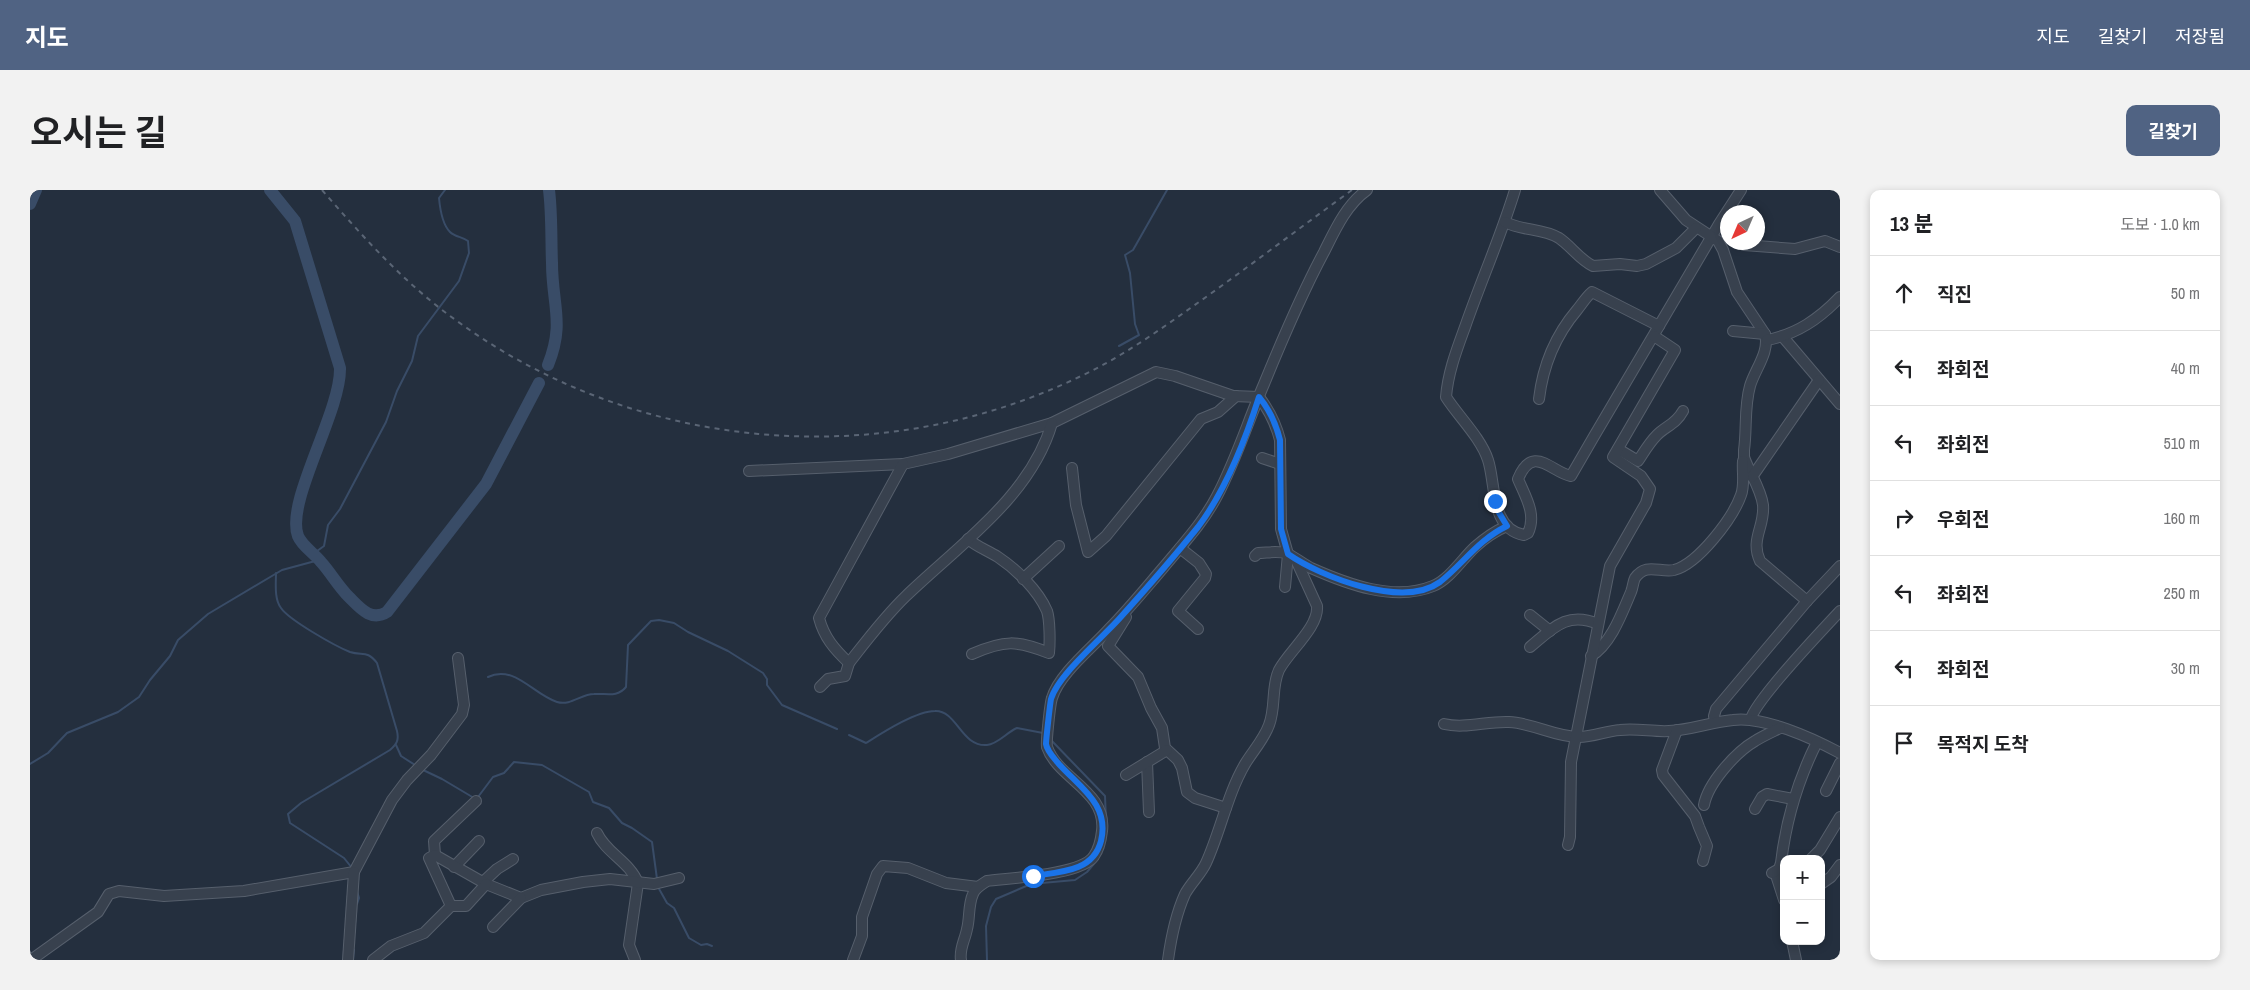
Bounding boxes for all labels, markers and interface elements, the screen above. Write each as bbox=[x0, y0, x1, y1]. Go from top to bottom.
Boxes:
text: 지도 bbox=[25, 21, 69, 53]
text: 지도 bbox=[2037, 24, 2070, 49]
text: 길찾기 bbox=[2098, 24, 2147, 49]
text: 저장됨 bbox=[2175, 24, 2225, 49]
button: 길찾기 bbox=[2126, 105, 2220, 156]
text: 오시는 길 bbox=[30, 109, 167, 156]
north arrow bbox=[1720, 205, 1765, 250]
text: 13 분 bbox=[1890, 209, 1933, 238]
text: 도보 · 1.0 km bbox=[2120, 213, 2200, 235]
icon: ahead bbox=[1890, 279, 1918, 307]
text: 직진 bbox=[1937, 281, 1972, 307]
text: 50 m bbox=[2171, 282, 2200, 304]
icon: left bbox=[1890, 354, 1918, 382]
text: 좌회전 bbox=[1937, 356, 1989, 382]
text: 40 m bbox=[2171, 357, 2200, 379]
icon: left bbox=[1890, 429, 1918, 457]
text: 좌회전 bbox=[1937, 431, 1989, 457]
text: 510 m bbox=[2164, 432, 2200, 454]
route end bbox=[1484, 490, 1507, 513]
icon: right bbox=[1890, 504, 1918, 532]
text: 우회전 bbox=[1937, 506, 1989, 532]
text: 160 m bbox=[2164, 507, 2200, 529]
icon: left bbox=[1890, 579, 1918, 607]
text: 좌회전 bbox=[1937, 581, 1989, 607]
text: 250 m bbox=[2164, 582, 2200, 604]
icon: left bbox=[1890, 654, 1918, 682]
text: 좌회전 bbox=[1937, 656, 1989, 682]
text: 30 m bbox=[2171, 657, 2200, 679]
icon: arrive bbox=[1890, 729, 1918, 757]
text: 목적지 도착 bbox=[1937, 731, 2029, 757]
map controls bbox=[1780, 855, 1825, 945]
button: + bbox=[1780, 855, 1825, 900]
route start bbox=[1022, 865, 1045, 888]
button: − bbox=[1780, 900, 1825, 945]

